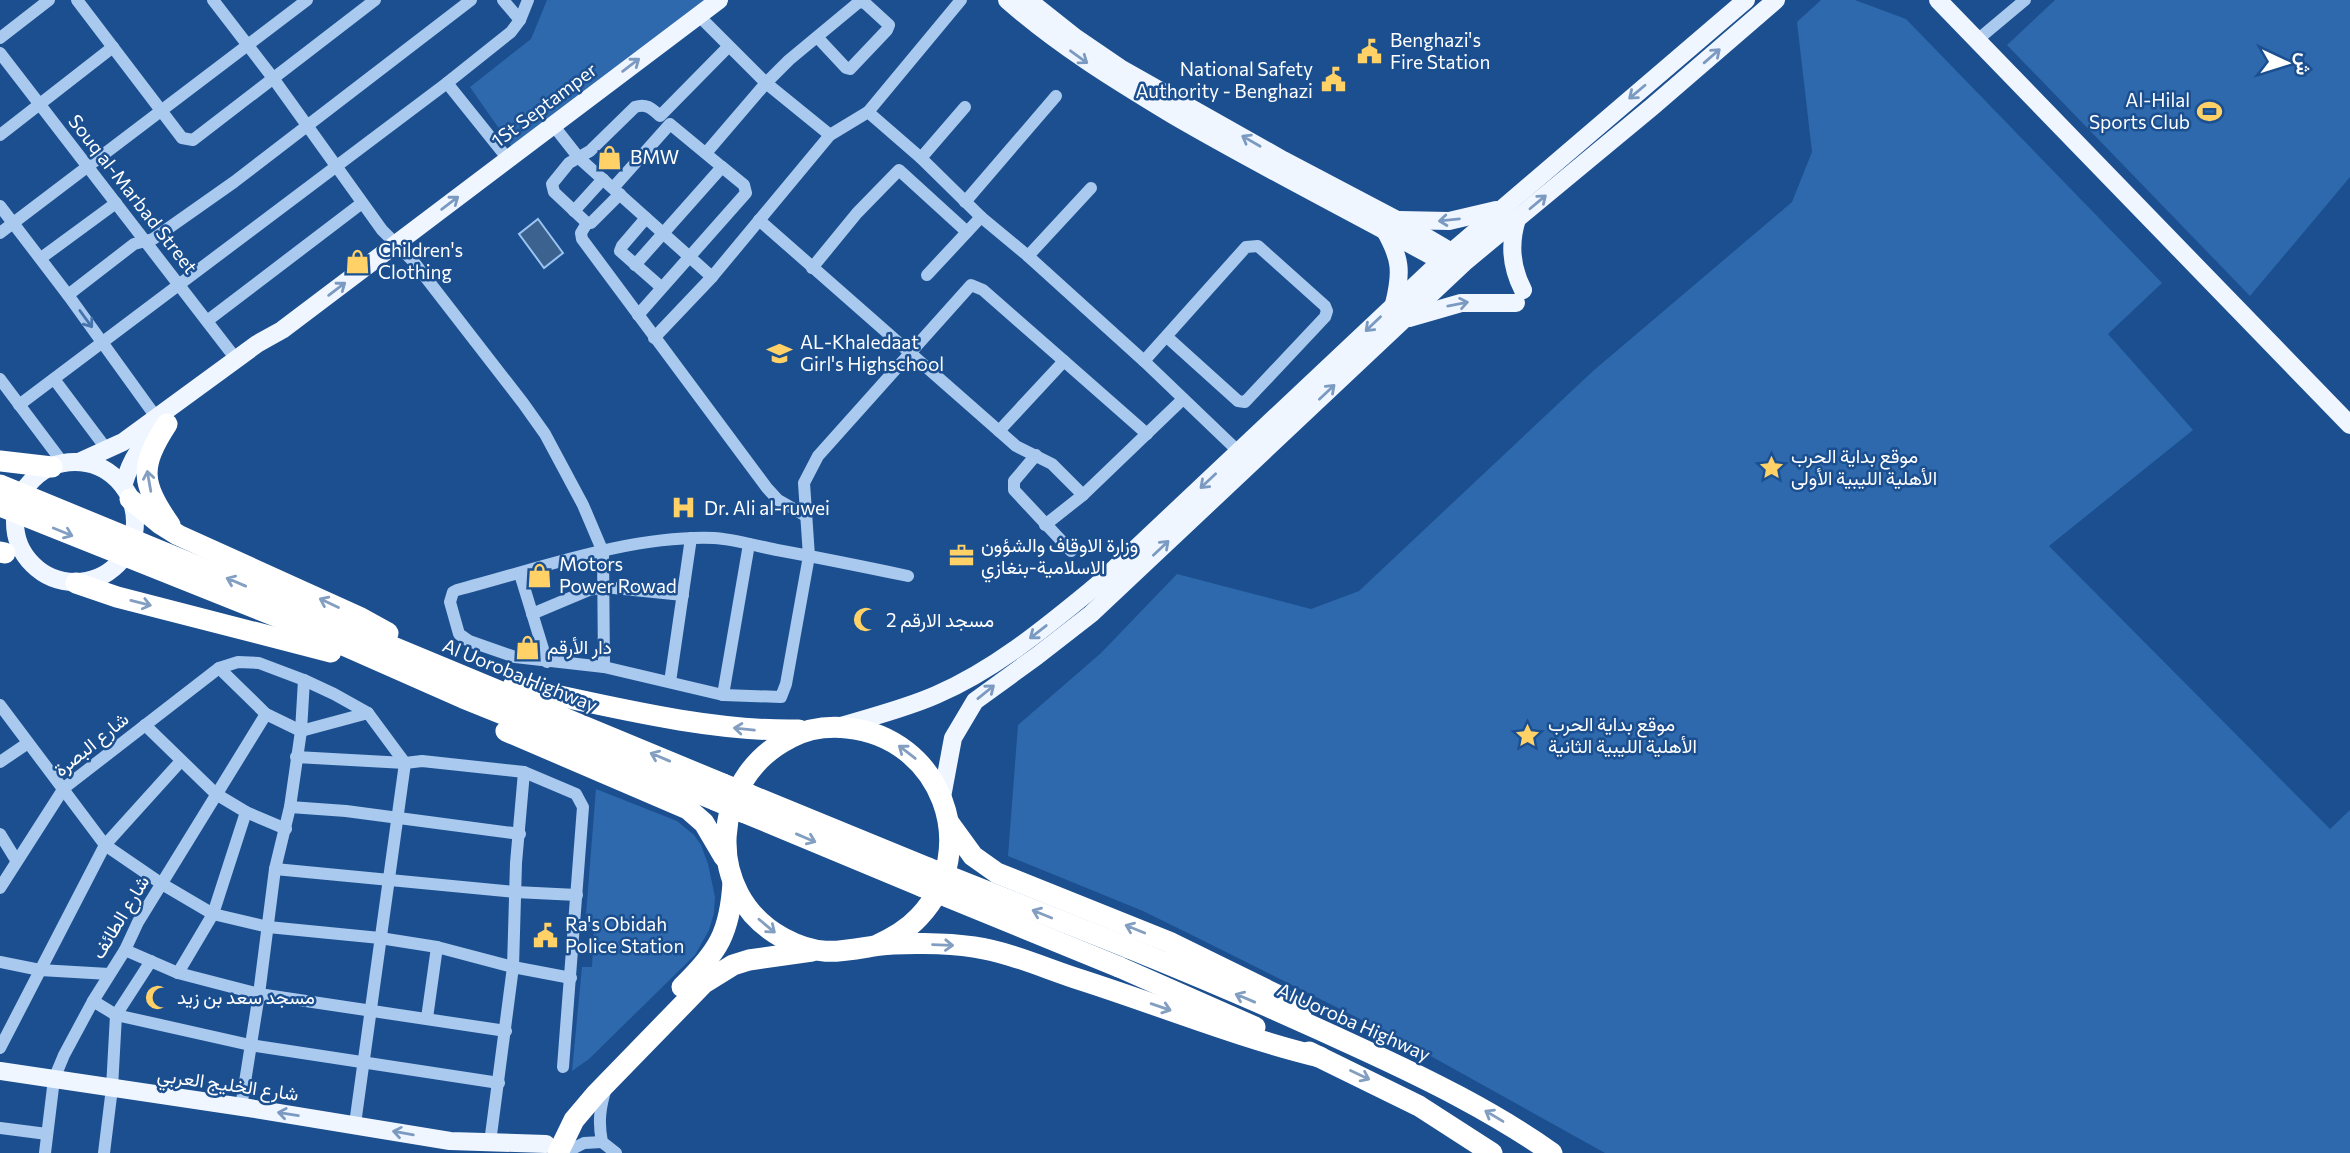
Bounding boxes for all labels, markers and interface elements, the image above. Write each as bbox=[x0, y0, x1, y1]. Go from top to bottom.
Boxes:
place label: Benghazi's Fire Station bbox=[1390, 28, 1490, 73]
north arrow bbox=[2252, 28, 2322, 98]
public building icon: Benghazi's Fire Station bbox=[1356, 37, 1384, 65]
one-way arrow bbox=[1703, 48, 1721, 64]
one-way arrow bbox=[1070, 50, 1088, 65]
text: ش bbox=[2291, 52, 2317, 77]
street label: 1St Septamper bbox=[486, 57, 601, 152]
place label: National Safety Authority - Benghazi bbox=[1135, 57, 1313, 102]
one-way arrow bbox=[622, 58, 640, 73]
public building icon: National Safety Authority - Benghazi bbox=[1319, 66, 1347, 94]
one-way arrow bbox=[1629, 84, 1647, 100]
place label: Al-Hilal Sports Club bbox=[2089, 88, 2190, 133]
sports icon: Al-Hilal Sports Club bbox=[2196, 97, 2224, 125]
street label: Souq al-Marbad Street bbox=[64, 110, 203, 278]
one-way arrow bbox=[1241, 134, 1261, 148]
shop icon: BMW bbox=[596, 143, 624, 171]
place label: BMW bbox=[630, 145, 679, 168]
one-way arrow bbox=[1528, 194, 1546, 210]
one-way arrow bbox=[440, 195, 459, 210]
one-way arrow bbox=[1438, 214, 1461, 227]
place label: Children's Clothing bbox=[378, 238, 463, 283]
shop icon: Children's Clothing bbox=[344, 247, 372, 275]
one-way arrow bbox=[327, 281, 345, 296]
one-way arrow bbox=[1446, 297, 1469, 311]
one-way arrow bbox=[78, 309, 93, 328]
one-way arrow bbox=[1364, 316, 1381, 333]
place label: AL-Khaledaat Girl's Highschool bbox=[800, 330, 944, 375]
school or university icon: AL-Khaledaat Girl's Highschool bbox=[766, 339, 794, 367]
one-way arrow bbox=[1318, 384, 1335, 401]
place label: موقع بداية الحرب الأهلية الليبية الأولى bbox=[1791, 444, 1937, 490]
place icon: موقع بداية الحرب الأهلية الليبية الأولى bbox=[1757, 453, 1785, 481]
one-way arrow bbox=[142, 470, 155, 493]
one-way arrow bbox=[1200, 473, 1217, 490]
hospital icon: Dr. Ali al-ruwei bbox=[670, 494, 698, 522]
place label: Dr. Ali al-ruwei bbox=[704, 496, 830, 519]
one-way arrow bbox=[52, 526, 73, 539]
place label: وزارة الاوقاف والشؤون الاسلامية-بنغازي bbox=[981, 533, 1138, 583]
one-way arrow bbox=[1152, 540, 1170, 556]
office icon: وزارة الاوقاف والشؤون الاسلامية-بنغازي bbox=[947, 542, 975, 570]
place label: Motors Power Rowad bbox=[559, 552, 677, 597]
shop icon: Motors Power Rowad bbox=[525, 561, 553, 589]
one-way arrow bbox=[226, 575, 248, 588]
one-way arrow bbox=[319, 596, 341, 609]
one-way arrow bbox=[129, 597, 152, 610]
mosque icon: مسجد الارقم 2 bbox=[852, 606, 880, 634]
place label: مسجد الارقم 2 bbox=[886, 608, 994, 633]
one-way arrow bbox=[1029, 625, 1048, 640]
street label: Al Uoroba Highway bbox=[439, 633, 601, 716]
shop icon: دار الأرقم bbox=[513, 633, 541, 661]
place label: دار الأرقم bbox=[547, 635, 612, 660]
one-way arrow bbox=[976, 685, 994, 700]
street label: شارع البصرة bbox=[49, 707, 134, 782]
place label: موقع بداية الحرب الأهلية الليبية الثانية bbox=[1548, 712, 1697, 758]
place icon: موقع بداية الحرب الأهلية الليبية الثانية bbox=[1514, 721, 1542, 749]
one-way arrow bbox=[733, 722, 755, 735]
one-way arrow bbox=[898, 745, 917, 760]
one-way arrow bbox=[650, 750, 671, 763]
one-way arrow bbox=[795, 833, 816, 846]
street label: شارع الطائف bbox=[86, 871, 155, 964]
one-way arrow bbox=[1032, 906, 1054, 919]
place label: Ra's Obidah Police Station bbox=[565, 912, 684, 957]
one-way arrow bbox=[757, 918, 775, 933]
public building icon: Ra's Obidah Police Station bbox=[531, 921, 559, 949]
one-way arrow bbox=[1125, 921, 1147, 934]
one-way arrow bbox=[931, 939, 954, 952]
street label: Al Uoroba Highway bbox=[1274, 978, 1434, 1066]
mosque icon: مسجد سعد بن زيد bbox=[143, 983, 171, 1011]
place label: مسجد سعد بن زيد bbox=[177, 985, 315, 1009]
one-way arrow bbox=[1235, 990, 1256, 1003]
one-way arrow bbox=[1150, 1002, 1172, 1014]
street label: شارع الخليج العربي bbox=[155, 1062, 300, 1110]
one-way arrow bbox=[1349, 1069, 1370, 1083]
one-way arrow bbox=[277, 1107, 300, 1120]
one-way arrow bbox=[1485, 1109, 1505, 1123]
one-way arrow bbox=[392, 1126, 415, 1139]

